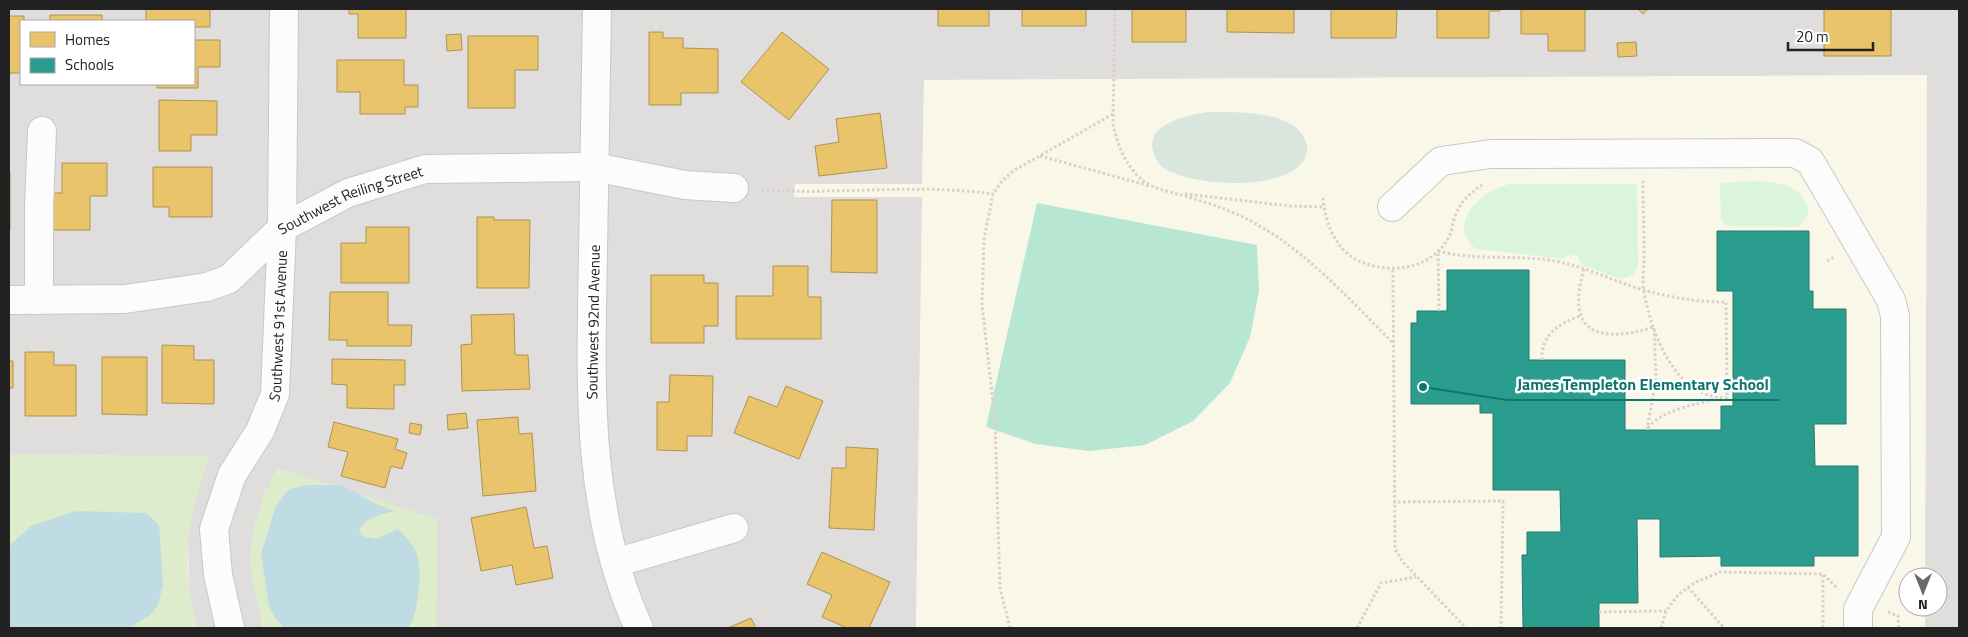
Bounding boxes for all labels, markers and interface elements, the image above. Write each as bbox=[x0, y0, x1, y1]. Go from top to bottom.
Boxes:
legend bbox=[20, 20, 195, 85]
scale bar bbox=[1788, 20, 1873, 52]
text: 20 m bbox=[1796, 25, 1829, 48]
text: Homes bbox=[65, 28, 110, 51]
text: Schools bbox=[65, 53, 114, 76]
street label: Southwest Reiling Street bbox=[273, 159, 426, 240]
street label: Southwest 92nd Avenue bbox=[580, 244, 606, 400]
street label: Southwest 91st Avenue bbox=[262, 250, 293, 405]
callout: James Templeton Elementary School bbox=[1507, 369, 1779, 400]
text: James Templeton Elementary School bbox=[1517, 372, 1769, 396]
north arrow bbox=[1898, 567, 1948, 617]
text: N bbox=[1918, 595, 1928, 616]

